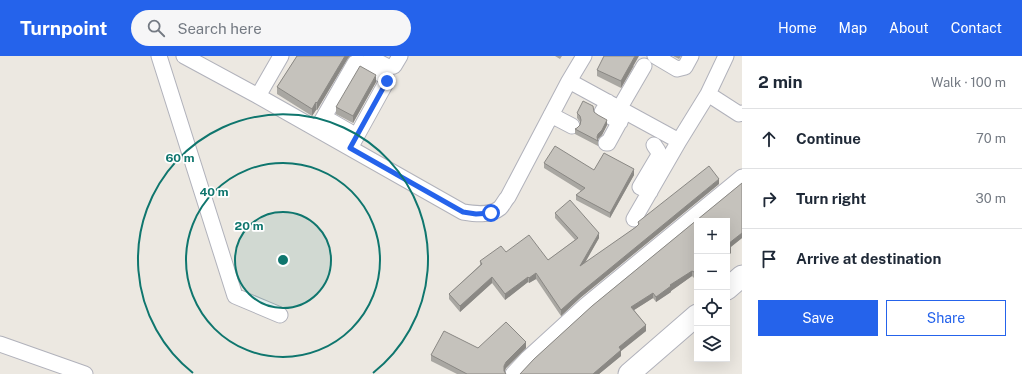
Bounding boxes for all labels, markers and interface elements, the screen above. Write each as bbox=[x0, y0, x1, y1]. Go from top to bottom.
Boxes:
search box bbox=[131, 10, 411, 46]
text: Turnpoint bbox=[20, 17, 107, 39]
icon: search bbox=[145, 17, 167, 39]
text: Search here bbox=[177, 20, 262, 37]
text: Home bbox=[778, 20, 817, 36]
text: Map bbox=[839, 20, 867, 36]
text: About bbox=[889, 20, 929, 36]
text: Contact bbox=[951, 20, 1002, 36]
route end bbox=[378, 72, 396, 90]
text: 2 min bbox=[758, 72, 803, 92]
text: Walk · 100 m bbox=[931, 75, 1006, 90]
icon: ahead bbox=[758, 128, 780, 150]
text: Continue bbox=[796, 130, 861, 147]
text: 70 m bbox=[976, 131, 1006, 146]
text: 60 m bbox=[165, 151, 195, 165]
text: 40 m bbox=[199, 185, 229, 199]
icon: right bbox=[758, 188, 780, 210]
text: Turn right bbox=[796, 190, 866, 207]
text: 30 m bbox=[976, 191, 1006, 206]
route start bbox=[482, 204, 500, 222]
map controls bbox=[694, 218, 730, 362]
button: + bbox=[694, 218, 730, 254]
text: 20 m bbox=[235, 219, 264, 233]
icon: arrive bbox=[758, 248, 780, 270]
text: Arrive at destination bbox=[796, 250, 941, 267]
centre of rings bbox=[276, 253, 290, 267]
button: − bbox=[694, 254, 730, 290]
button: locate bbox=[694, 290, 730, 326]
button: Save bbox=[758, 300, 878, 336]
button: Share bbox=[886, 300, 1006, 336]
button: layers bbox=[694, 326, 730, 362]

